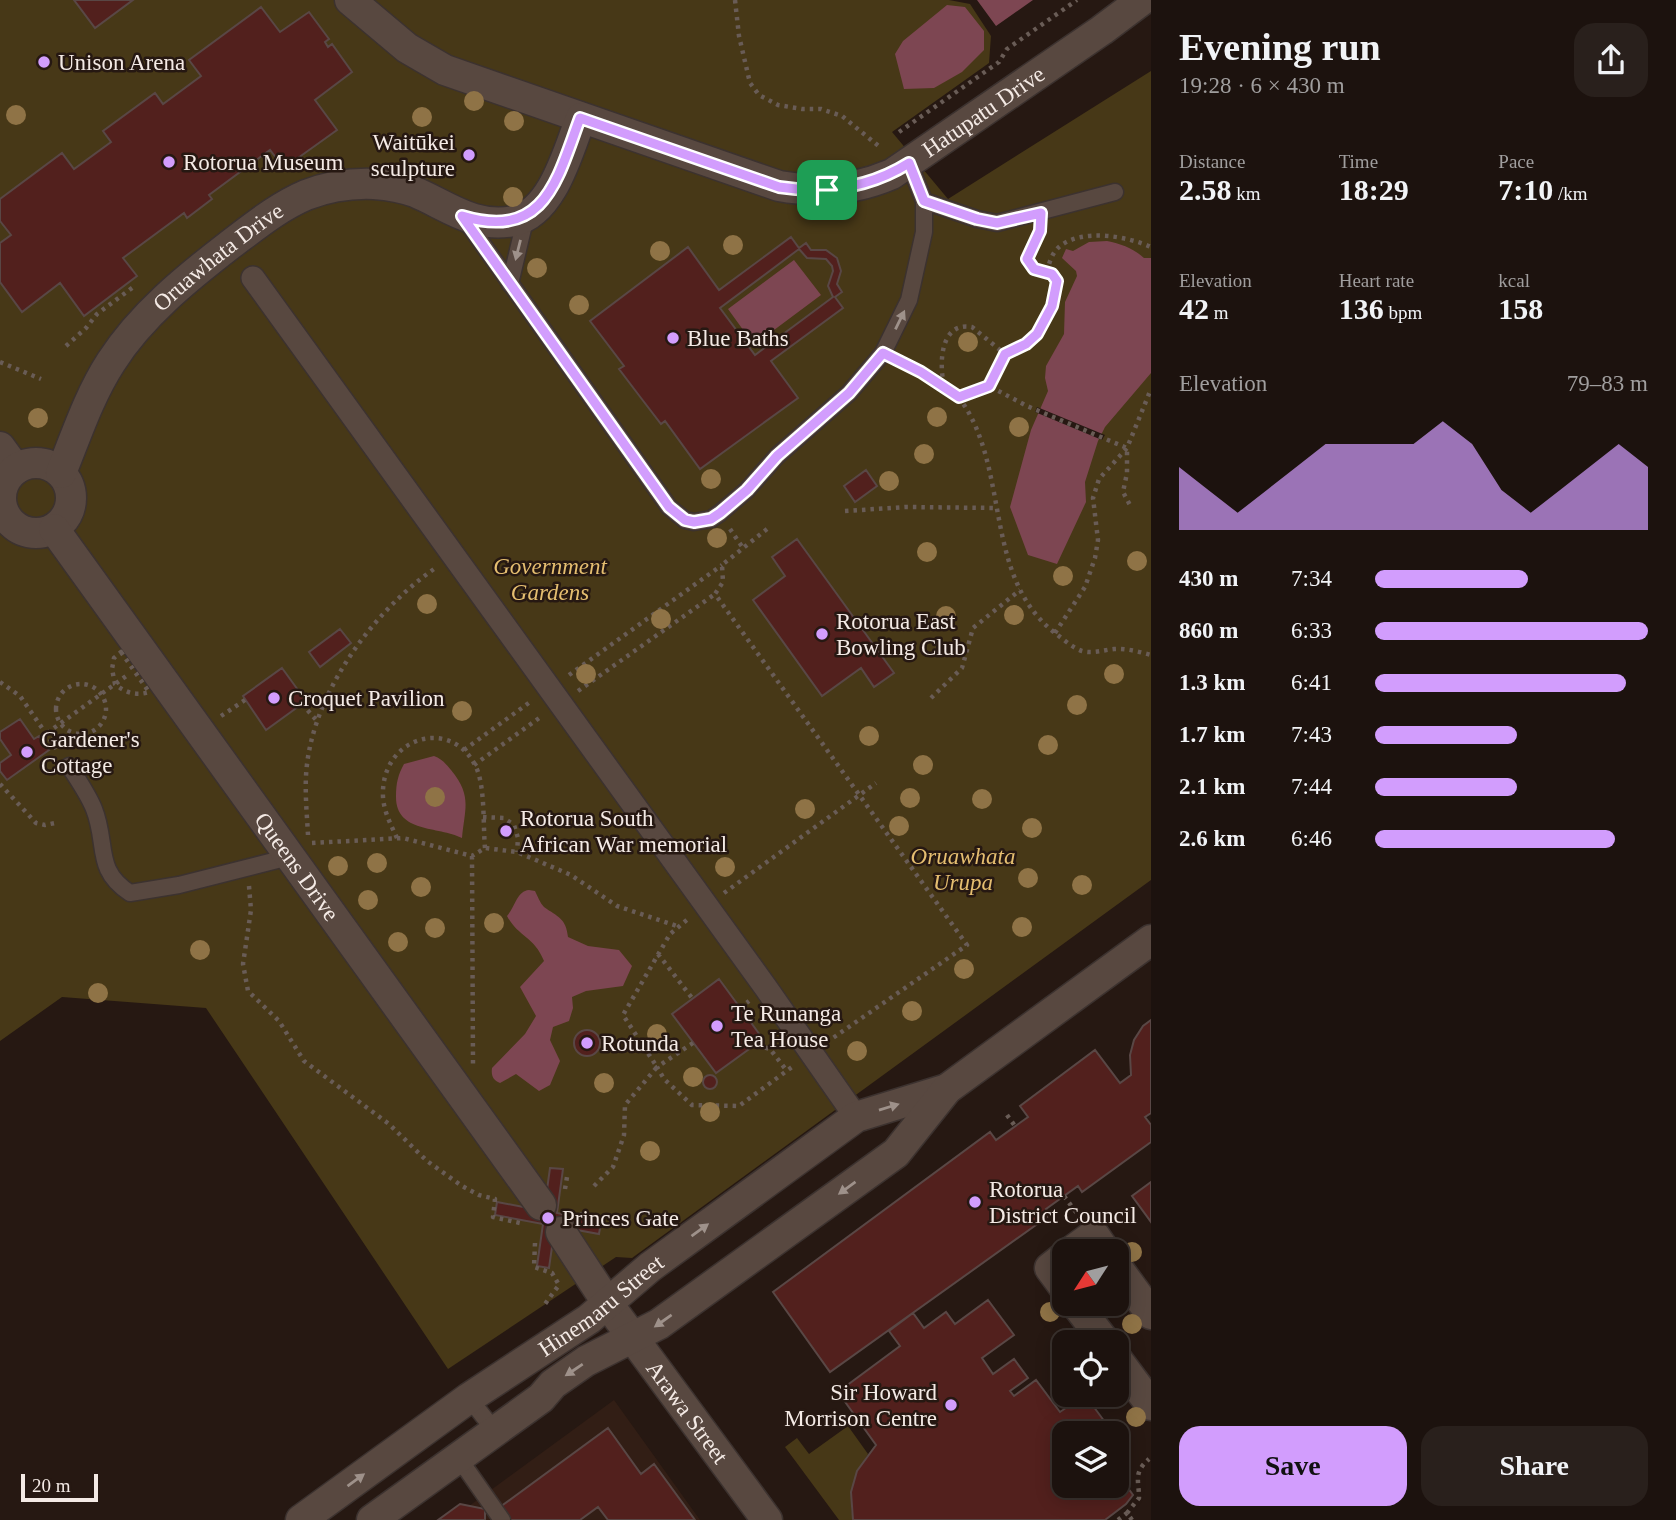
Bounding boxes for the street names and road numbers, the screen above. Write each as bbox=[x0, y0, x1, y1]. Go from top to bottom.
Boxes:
street label: Hatupatu Drive bbox=[918, 61, 1049, 162]
street label: Oruawhata Drive bbox=[148, 198, 288, 316]
street label: Queens Drive bbox=[249, 808, 344, 926]
street label: Hinemaru Street bbox=[534, 1249, 669, 1362]
street label: Arawa Street bbox=[641, 1356, 733, 1469]

